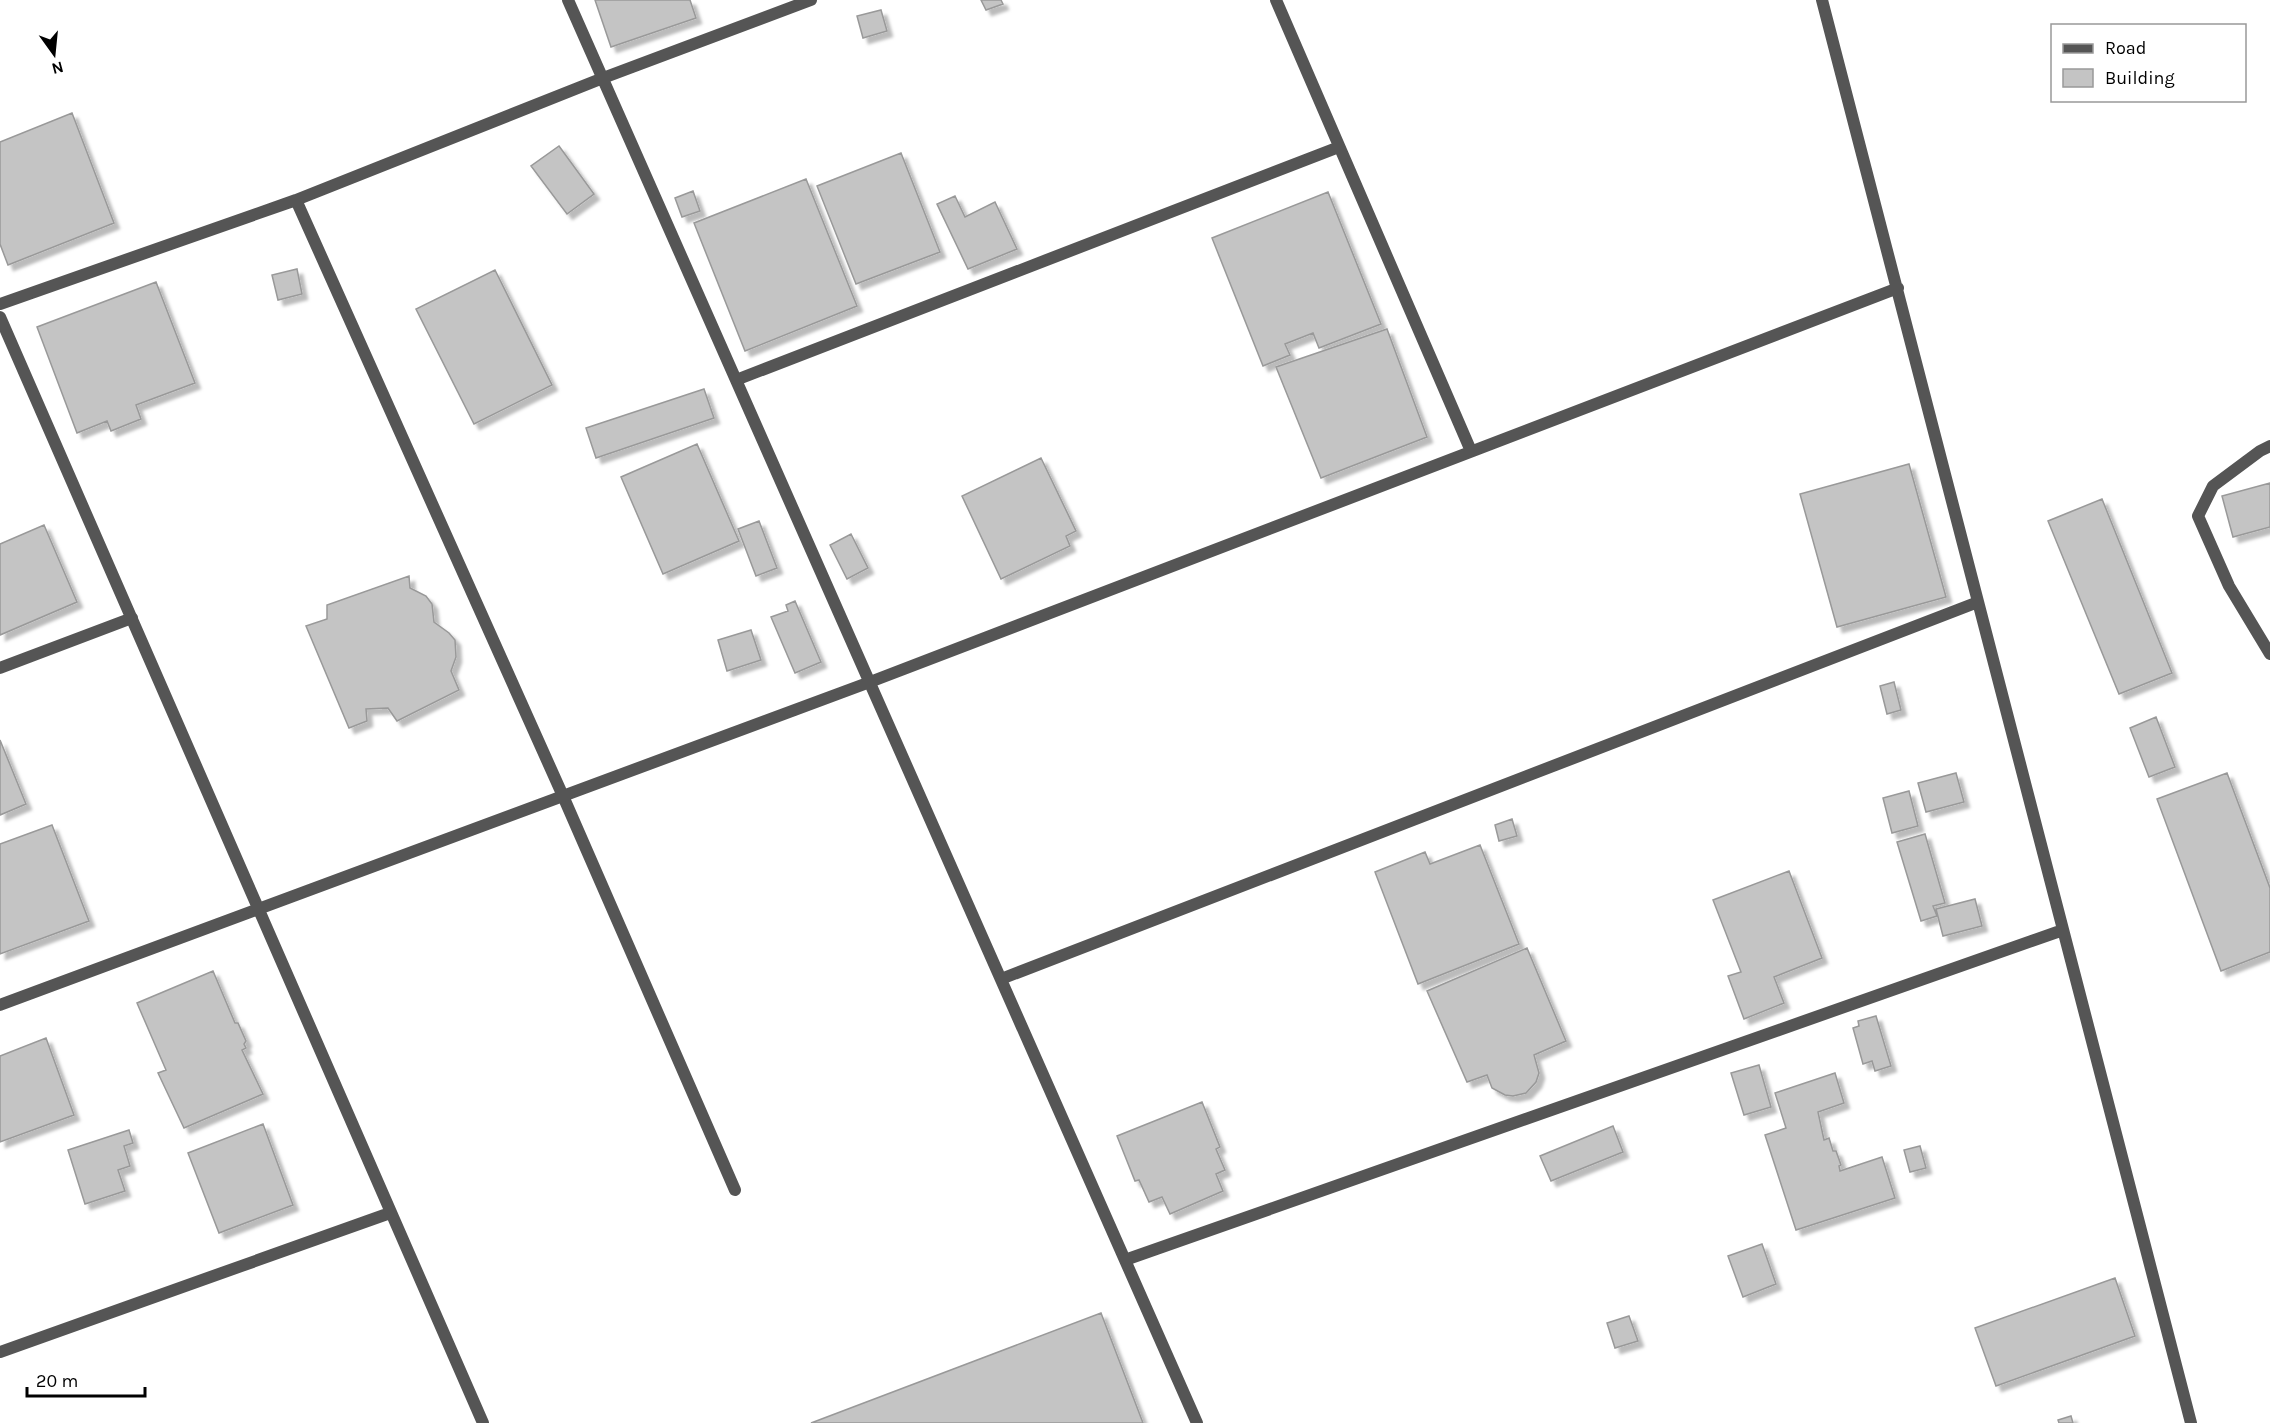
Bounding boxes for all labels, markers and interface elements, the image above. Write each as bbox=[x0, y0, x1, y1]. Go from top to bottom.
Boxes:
north arrow bbox=[24, 24, 84, 84]
legend bbox=[2051, 24, 2246, 102]
text: Road bbox=[2105, 37, 2146, 59]
text: N bbox=[50, 57, 66, 79]
text: Building bbox=[2105, 67, 2175, 89]
scale bar bbox=[27, 1360, 146, 1398]
text: 20 m bbox=[36, 1370, 78, 1392]

